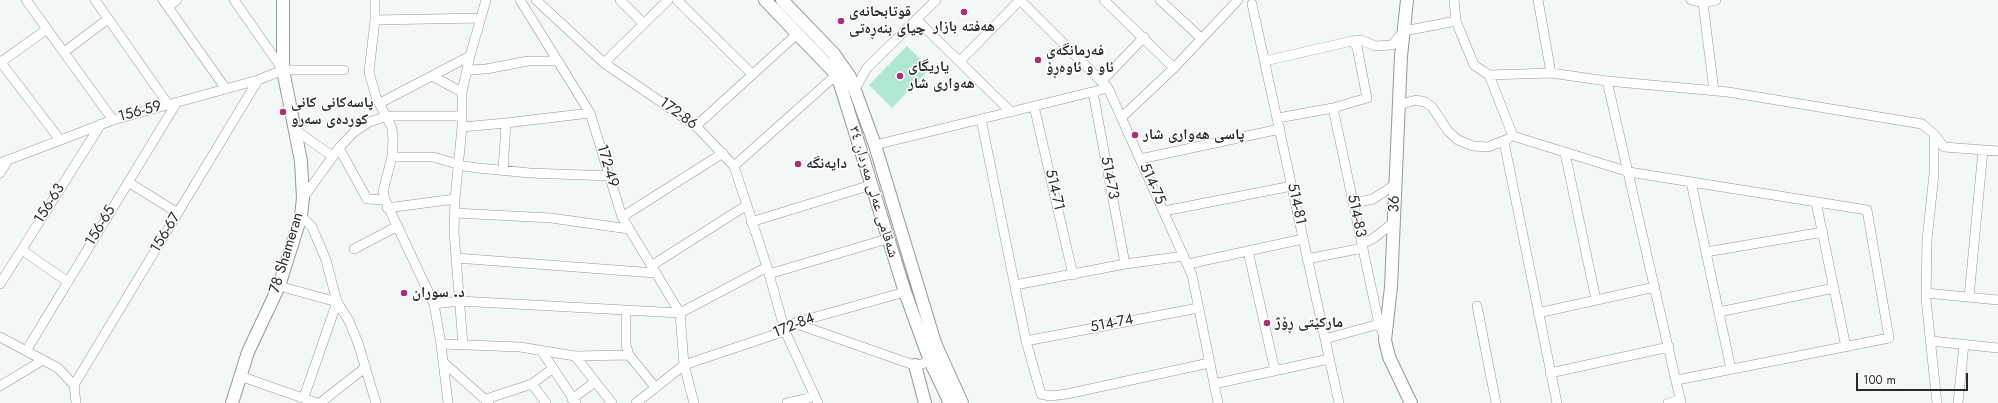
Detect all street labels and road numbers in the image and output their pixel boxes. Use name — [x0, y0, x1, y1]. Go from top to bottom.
street label: 172-86 — [655, 94, 701, 134]
street label: 156-59 — [116, 98, 164, 126]
street label: شەقامی عەلی مەردان ٣٤ — [844, 124, 902, 260]
street label: 172-49 — [592, 142, 622, 190]
street label: 514-73 — [1096, 155, 1122, 201]
street label: 514-75 — [1135, 160, 1169, 208]
street label: 514-71 — [1041, 168, 1067, 212]
street label: 156-63 — [31, 181, 69, 227]
street label: 514-81 — [1283, 182, 1309, 226]
street label: 514-83 — [1343, 193, 1369, 239]
street label: 36 — [1386, 195, 1404, 213]
street label: 156-65 — [82, 202, 120, 250]
street label: 156-67 — [147, 210, 185, 256]
street label: 78 Shameran — [266, 210, 308, 296]
street label: 172-84 — [771, 310, 817, 342]
street label: 514-74 — [1089, 311, 1135, 337]

